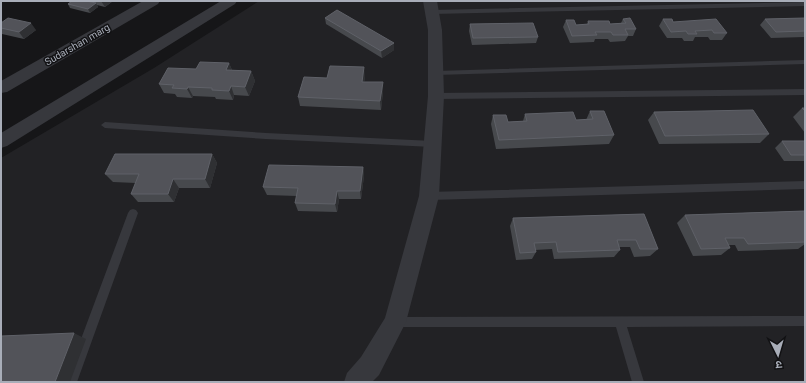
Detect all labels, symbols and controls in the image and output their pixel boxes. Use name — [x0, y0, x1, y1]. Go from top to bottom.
street label: Sudarshan marg — [43, 21, 112, 67]
north arrow — [758, 335, 798, 375]
text: उ — [774, 358, 783, 371]

